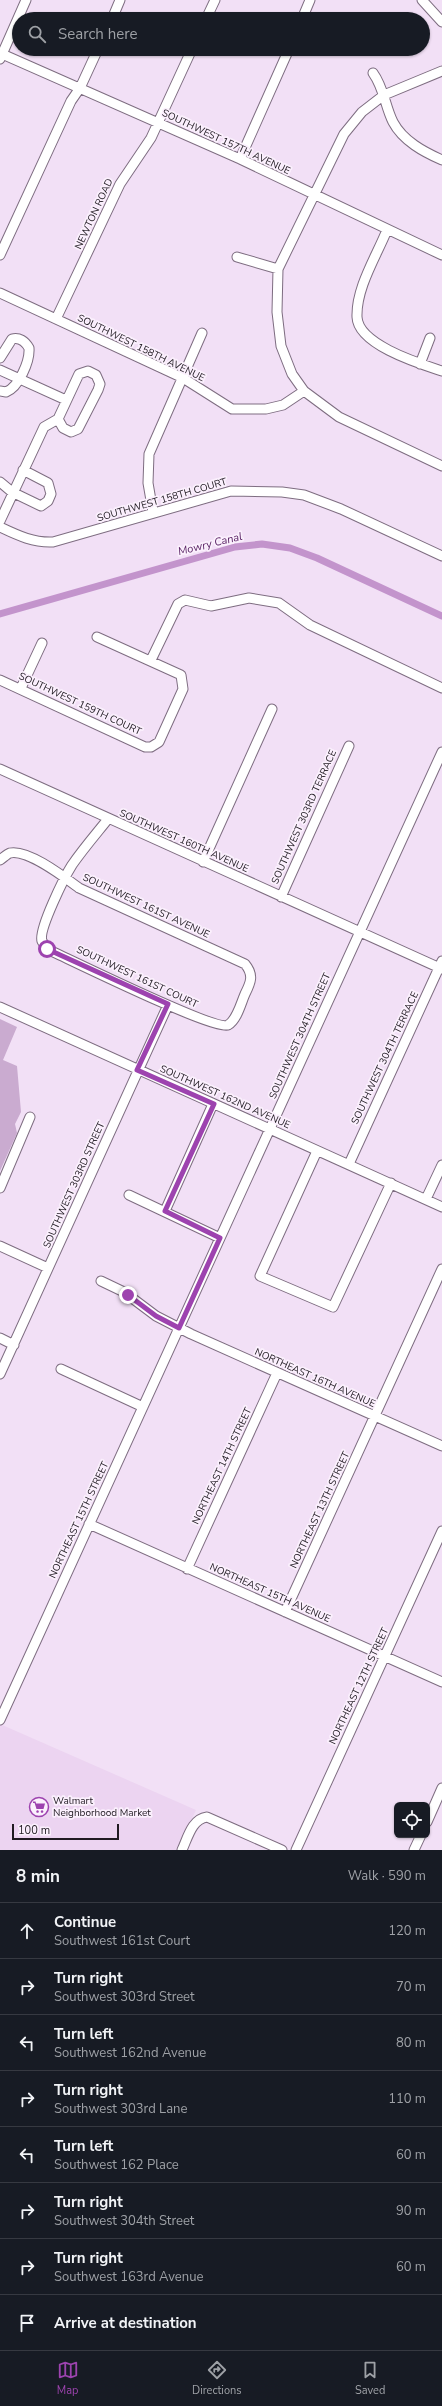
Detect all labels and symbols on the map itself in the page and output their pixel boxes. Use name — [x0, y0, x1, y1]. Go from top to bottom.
street label: SOUTHWEST 157TH AVENUE — [159, 106, 293, 178]
street label: NEWTON ROAD — [72, 176, 116, 252]
street label: SOUTHWEST 158TH AVENUE — [75, 311, 207, 385]
street label: SOUTHWEST 158TH COURT — [96, 475, 228, 525]
water label: Mowry Canal — [176, 529, 244, 559]
street label: SOUTHWEST 159TH COURT — [16, 669, 144, 739]
street label: SOUTHWEST 303RD TERRACE — [268, 748, 340, 886]
street label: SOUTHWEST 160TH AVENUE — [117, 806, 251, 876]
street label: SOUTHWEST 161ST AVENUE — [80, 870, 212, 942]
route start — [38, 940, 56, 958]
street label: SOUTHWEST 161ST COURT — [74, 943, 200, 1011]
street label: SOUTHWEST 304TH STREET — [266, 971, 334, 1101]
street label: SOUTHWEST 304TH TERRACE — [348, 989, 422, 1127]
street label: SOUTHWEST 162ND AVENUE — [158, 1062, 293, 1132]
street label: SOUTHWEST 303RD STREET — [40, 1120, 108, 1250]
route end — [119, 1286, 137, 1304]
street label: NORTHEAST 16TH AVENUE — [252, 1345, 378, 1411]
street label: NORTHEAST 14TH STREET — [189, 1405, 255, 1527]
street label: NORTHEAST 13TH STREET — [287, 1449, 353, 1571]
street label: NORTHEAST 15TH STREET — [46, 1459, 112, 1581]
street label: NORTHEAST 15TH AVENUE — [207, 1560, 333, 1626]
street label: NORTHEAST 12TH STREET — [326, 1625, 392, 1747]
place label: Walmart Neighborhood Market — [53, 1794, 151, 1820]
supermarket icon: Walmart Neighborhood Market — [28, 1796, 50, 1818]
scale bar — [12, 1822, 119, 1841]

